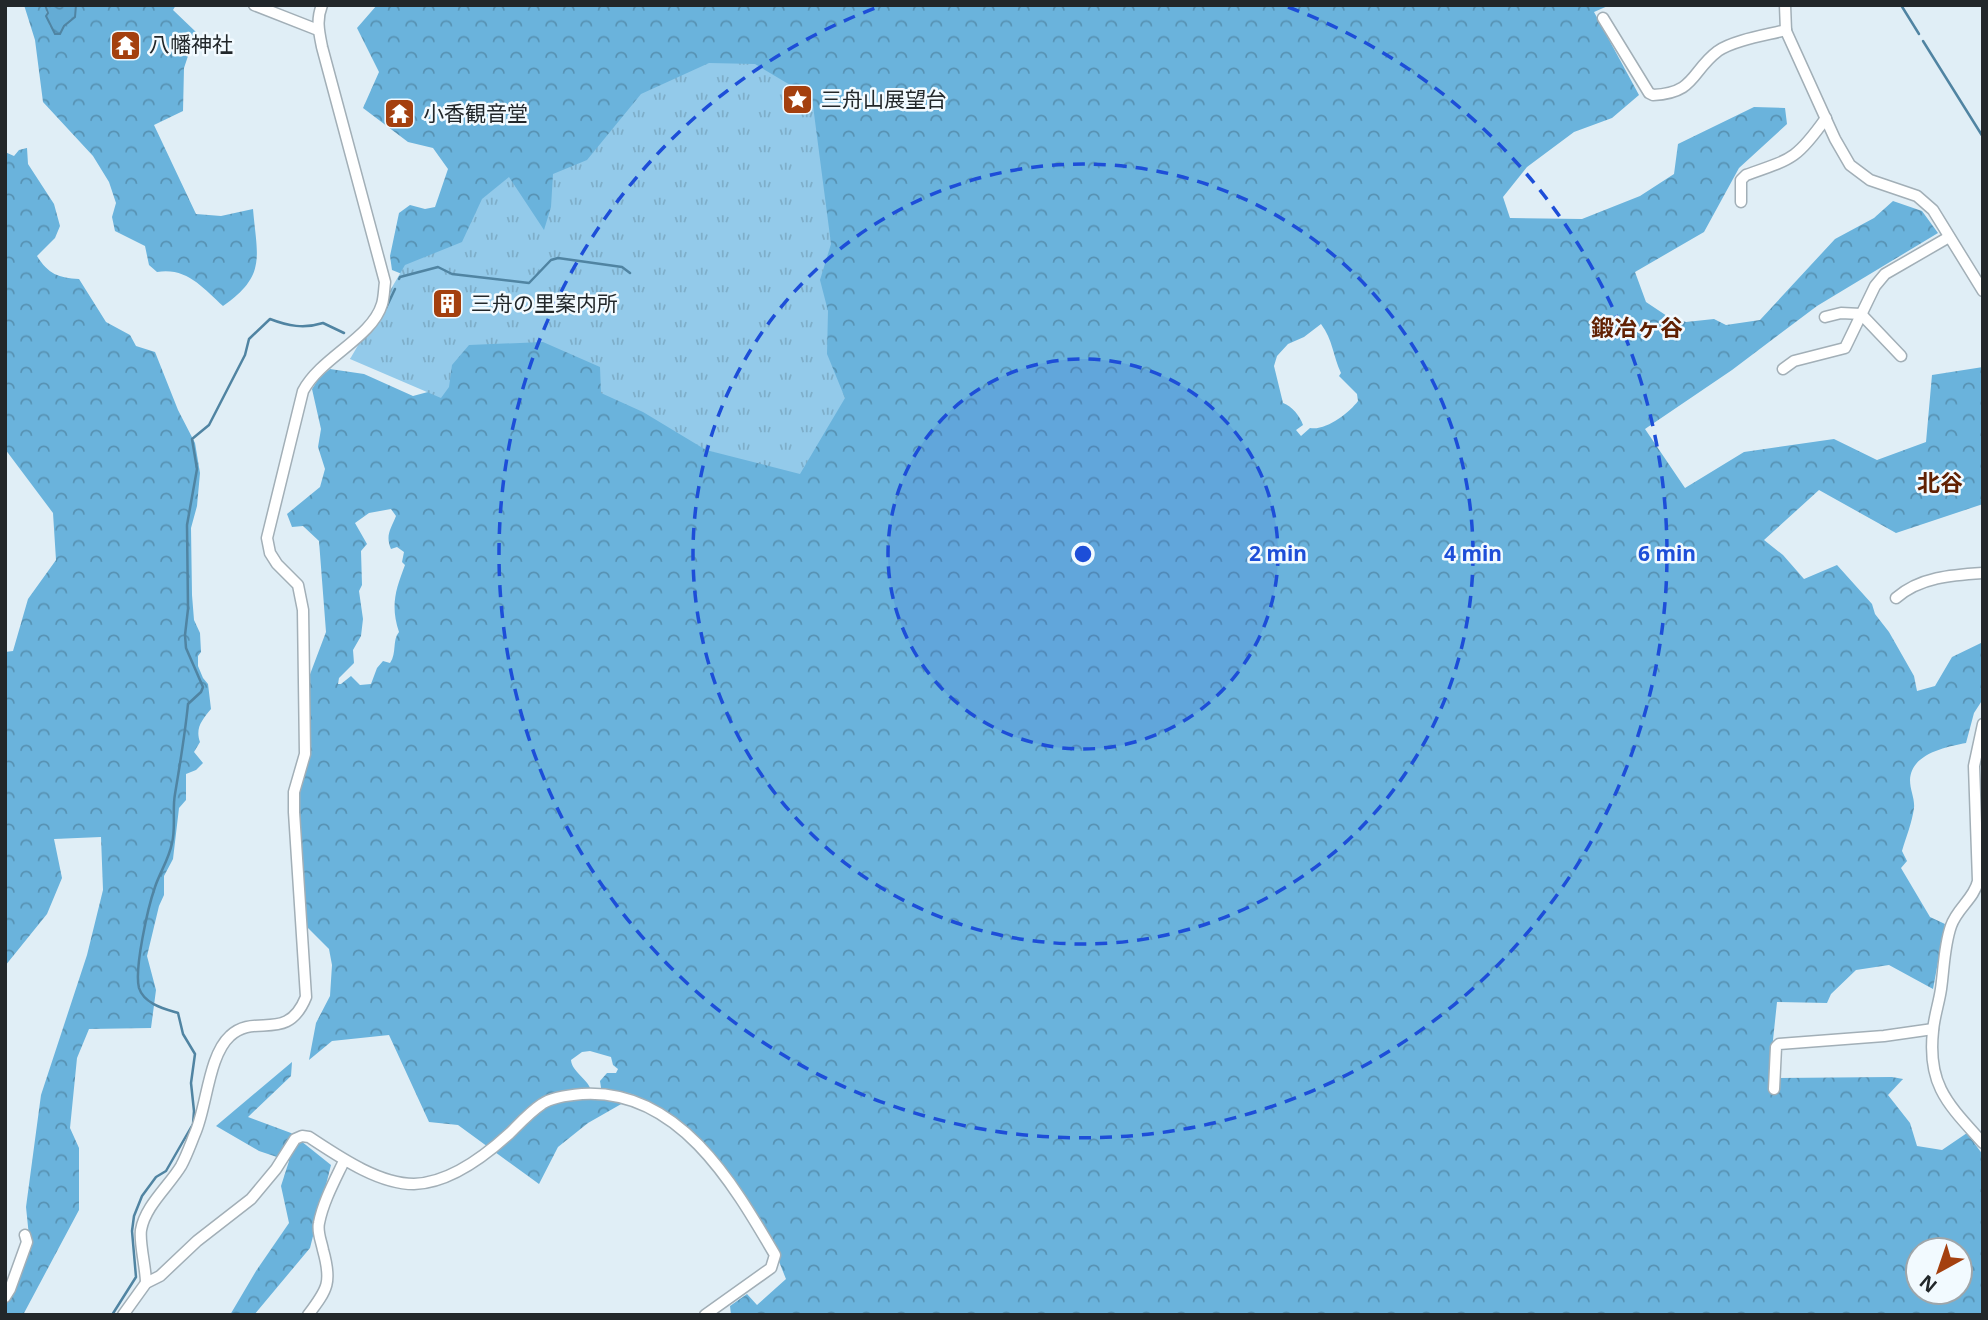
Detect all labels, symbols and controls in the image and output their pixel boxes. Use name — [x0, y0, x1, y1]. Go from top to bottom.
temple icon: 八幡神社 — [109, 28, 143, 62]
place label: 八幡神社 — [149, 30, 233, 58]
place icon: 三舟山展望台 — [781, 83, 815, 117]
place label: 三舟山展望台 — [821, 85, 947, 113]
temple icon: 小香観音堂 — [383, 97, 417, 131]
place label: 小香観音堂 — [423, 99, 528, 127]
building icon: 三舟の里案内所 — [431, 287, 465, 321]
place label: 三舟の里案内所 — [471, 289, 618, 317]
district label: 鍛冶ヶ谷 — [1591, 311, 1683, 343]
district label: 北谷 — [1917, 466, 1963, 498]
text: 2 min — [1249, 539, 1307, 567]
text: 4 min — [1444, 539, 1502, 567]
text: 6 min — [1638, 539, 1696, 567]
centre of rings — [1071, 542, 1095, 566]
north arrow — [1904, 1236, 1974, 1306]
text: N — [1914, 1269, 1942, 1299]

